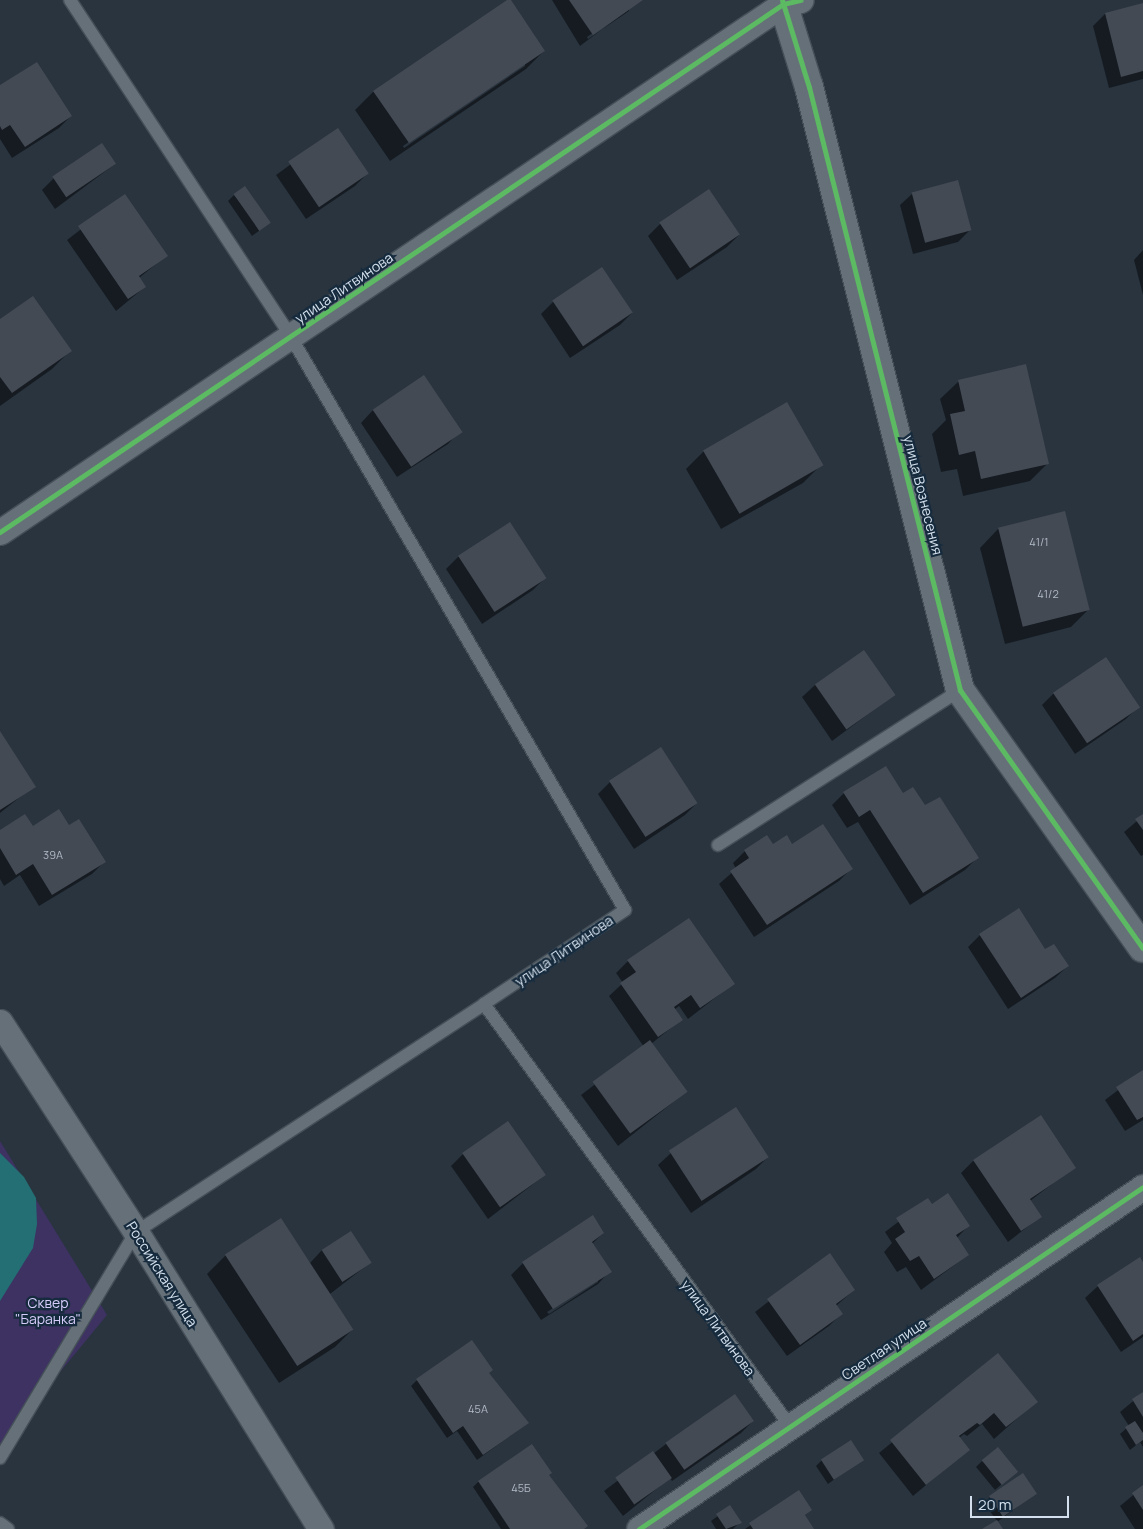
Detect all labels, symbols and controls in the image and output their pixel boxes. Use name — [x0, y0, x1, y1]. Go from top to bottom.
street label: улица Литвинова — [292, 249, 396, 327]
street label: улица Вознесения — [900, 434, 946, 556]
house number: 41/1 — [1029, 535, 1049, 549]
house number: 41/2 — [1037, 587, 1059, 601]
house number: 39А — [43, 848, 63, 862]
street label: улица Литвинова — [512, 912, 616, 990]
street label: Российская улица — [123, 1218, 201, 1330]
street label: улица Литвинова — [678, 1277, 758, 1379]
park label: Сквер "Баранка" — [15, 1295, 81, 1328]
street label: Светлая улица — [838, 1315, 930, 1383]
house number: 45А — [468, 1402, 488, 1416]
house number: 45Б — [511, 1481, 531, 1495]
scale bar — [973, 1486, 1072, 1518]
text: 20 m — [978, 1494, 1011, 1515]

